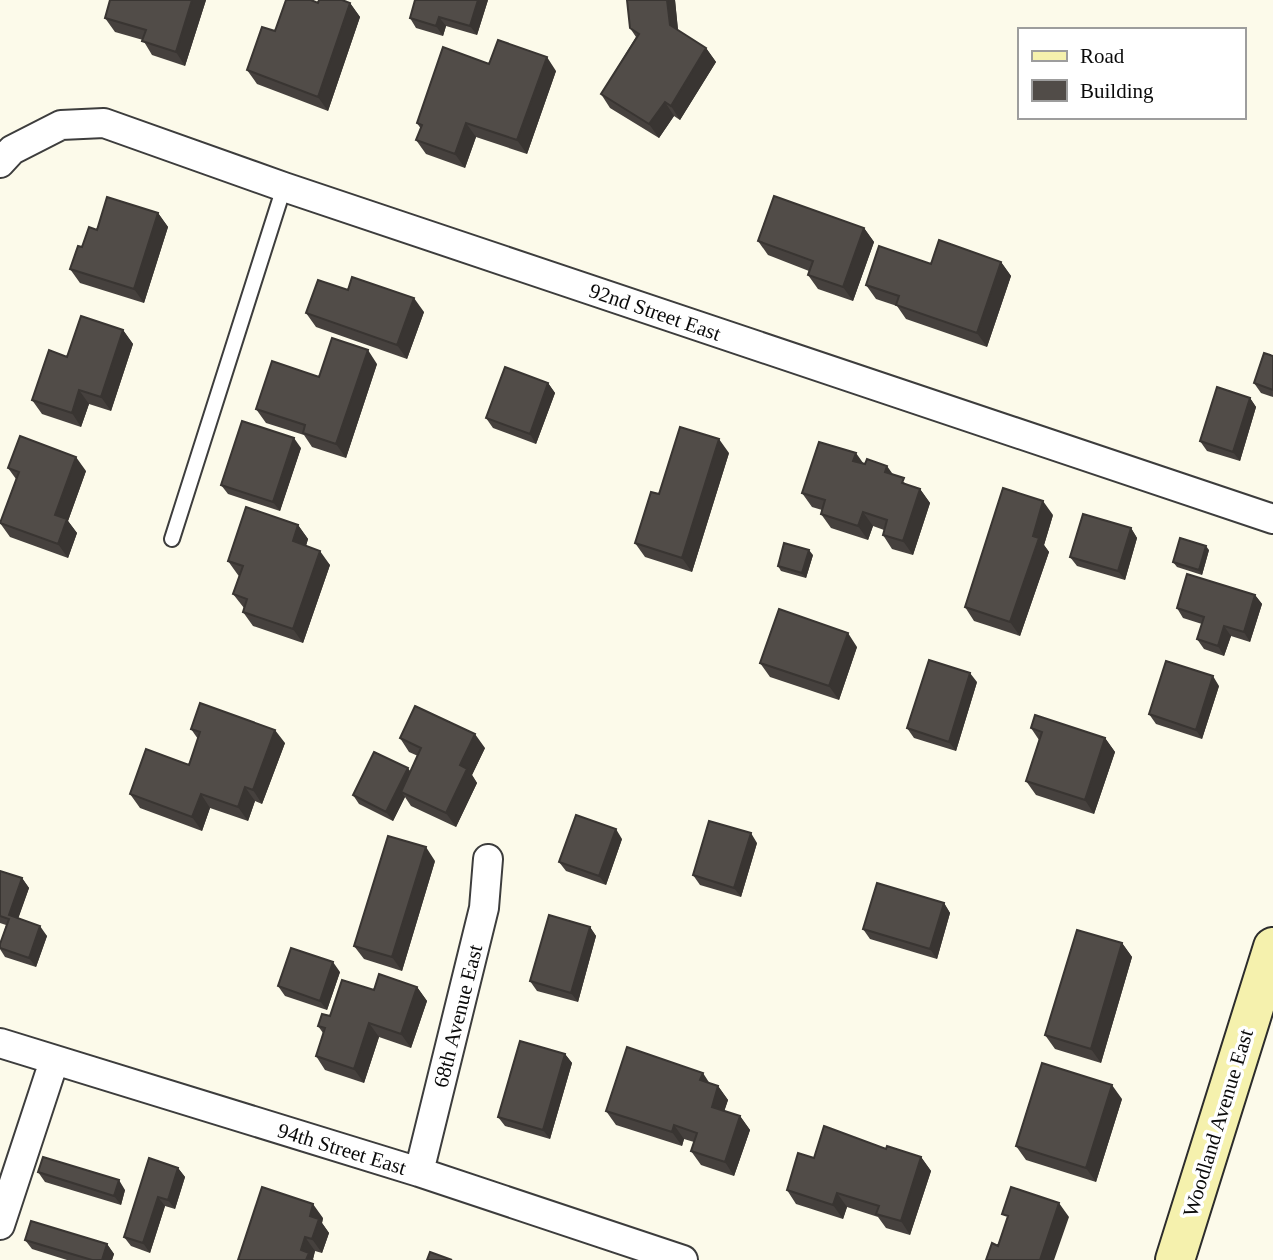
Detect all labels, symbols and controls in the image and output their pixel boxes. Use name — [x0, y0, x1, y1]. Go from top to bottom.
legend — [1018, 28, 1245, 119]
text: Road — [1080, 44, 1125, 68]
text: Building — [1080, 79, 1154, 103]
street label: 92nd Street East — [586, 278, 724, 346]
street label: 68th Avenue East — [429, 942, 487, 1090]
street label: Woodland Avenue East — [1178, 1026, 1258, 1220]
street label: 94th Street East — [275, 1118, 409, 1180]

